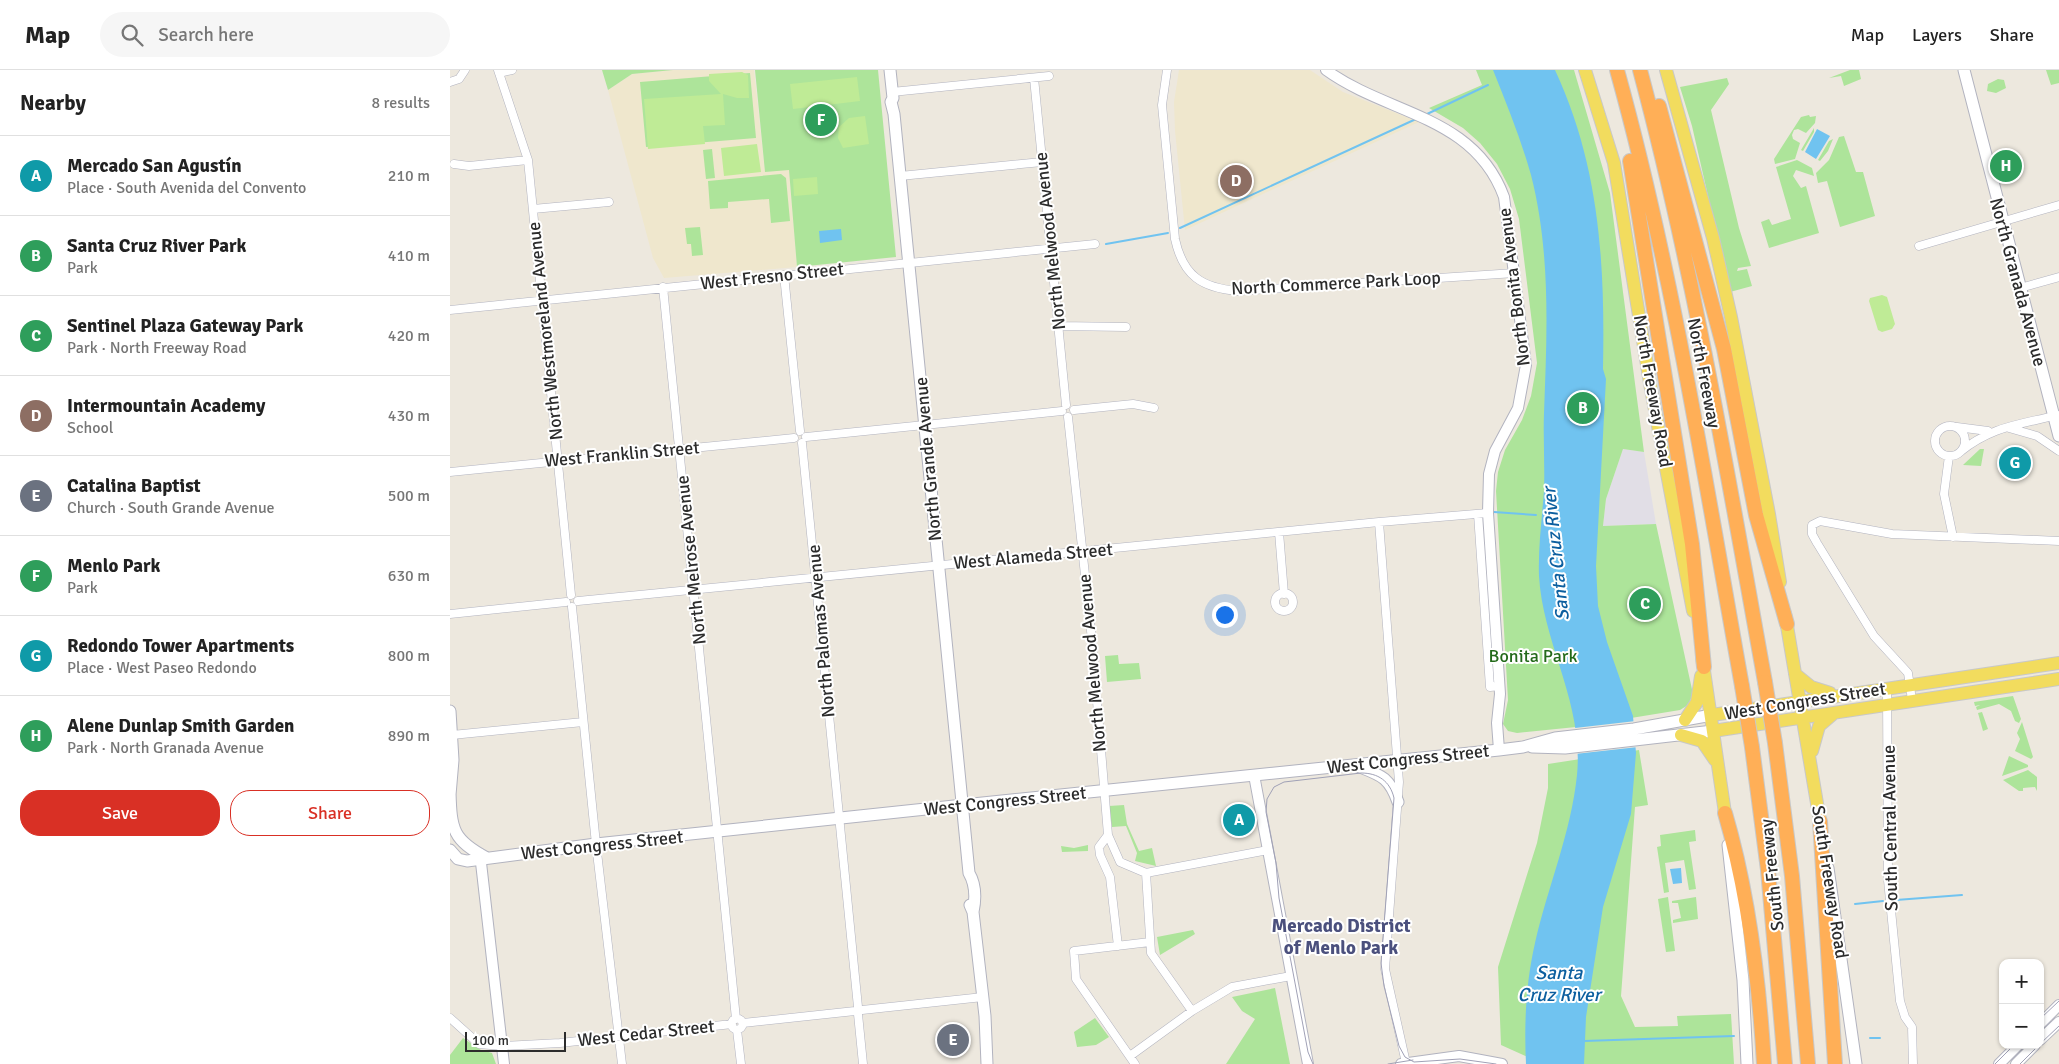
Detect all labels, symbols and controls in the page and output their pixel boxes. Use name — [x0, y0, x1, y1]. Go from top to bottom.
search box — [100, 12, 450, 57]
text: Map — [25, 20, 70, 50]
icon: search — [118, 21, 146, 49]
text: Search here — [158, 23, 254, 47]
text: Map — [1851, 24, 1884, 46]
text: Layers — [1912, 24, 1962, 46]
text: Share — [1990, 24, 2034, 46]
text: Nearby — [20, 90, 86, 116]
text: 8 results — [371, 93, 430, 113]
pin: F — [805, 101, 837, 139]
pin: H — [1990, 147, 2022, 185]
street label: North Melwood Avenue — [1030, 151, 1070, 331]
text: Mercado San Agustín — [67, 154, 242, 178]
pin: D — [1220, 162, 1252, 200]
text: A — [31, 166, 41, 186]
text: 210 m — [388, 166, 430, 186]
text: Place · South Avenida del Convento — [67, 178, 306, 198]
street label: North Granada Avenue — [1985, 195, 2051, 369]
street label: North Bonita Avenue — [1493, 207, 1535, 367]
street label: North Westmoreland Avenue — [523, 221, 567, 441]
text: Santa Cruz River Park — [67, 234, 246, 258]
text: B — [31, 246, 41, 266]
text: 410 m — [388, 246, 430, 266]
text: Park — [67, 258, 98, 278]
street label: West Fresno Street — [699, 258, 845, 294]
street label: North Commerce Park Loop — [1231, 267, 1441, 299]
street label: North Freeway Road — [1629, 313, 1677, 469]
text: Sentinel Plaza Gateway Park — [67, 314, 303, 338]
street label: North Freeway — [1683, 316, 1726, 431]
text: C — [31, 326, 41, 346]
text: 420 m — [388, 326, 430, 346]
text: Park · North Freeway Road — [67, 338, 247, 358]
street label: North Grande Avenue — [910, 376, 946, 542]
pin: B — [1567, 389, 1599, 427]
text: Intermountain Academy — [67, 394, 265, 418]
text: D — [31, 406, 41, 426]
text: 430 m — [388, 406, 430, 426]
text: School — [67, 418, 113, 438]
street label: West Franklin Street — [544, 436, 700, 472]
pin: G — [1999, 444, 2031, 482]
text: Catalina Baptist — [67, 474, 201, 498]
street label: North Melrose Avenue — [671, 474, 711, 646]
water label: Santa Cruz River — [1537, 483, 1575, 622]
text: E — [31, 486, 41, 506]
text: 500 m — [388, 486, 430, 506]
text: Church · South Grande Avenue — [67, 498, 275, 518]
street label: West Alameda Street — [952, 538, 1114, 574]
street label: North Palomas Avenue — [802, 544, 840, 718]
text: Menlo Park — [67, 554, 161, 578]
text: F — [32, 566, 40, 586]
text: 630 m — [388, 566, 430, 586]
street label: North Melwood Avenue — [1073, 573, 1111, 753]
text: Park — [67, 578, 98, 598]
pin: C — [1629, 585, 1661, 623]
your location — [1212, 602, 1238, 628]
text: Redondo Tower Apartments — [67, 634, 294, 658]
park label: Bonita Park — [1489, 645, 1577, 667]
text: G — [31, 646, 41, 666]
text: 800 m — [388, 646, 430, 666]
text: Place · West Paseo Redondo — [67, 658, 257, 678]
street label: West Congress Street — [1723, 677, 1887, 725]
text: Alene Dunlap Smith Garden — [67, 714, 294, 738]
text: H — [31, 726, 41, 746]
text: 890 m — [388, 726, 430, 746]
text: Park · North Granada Avenue — [67, 738, 264, 758]
street label: West Congress Street — [1326, 740, 1490, 778]
street label: South Central Avenue — [1878, 745, 1902, 911]
street label: West Congress Street — [923, 782, 1087, 820]
button: Save — [20, 790, 220, 836]
button: Share — [230, 790, 430, 836]
pin: A — [1223, 801, 1255, 839]
street label: South Freeway Road — [1807, 804, 1853, 960]
street label: South Freeway — [1755, 817, 1789, 932]
street label: West Congress Street — [520, 826, 684, 864]
district label: Mercado District of Menlo Park — [1271, 914, 1411, 960]
map controls — [1999, 959, 2044, 1049]
button: + — [1999, 959, 2044, 1004]
water label: Santa Cruz River — [1518, 961, 1603, 1007]
button: − — [1999, 1004, 2044, 1049]
street label: West Cedar Street — [576, 1015, 716, 1051]
pin: E — [937, 1021, 969, 1059]
scale bar — [465, 1029, 566, 1052]
text: 100 m — [472, 1032, 509, 1049]

